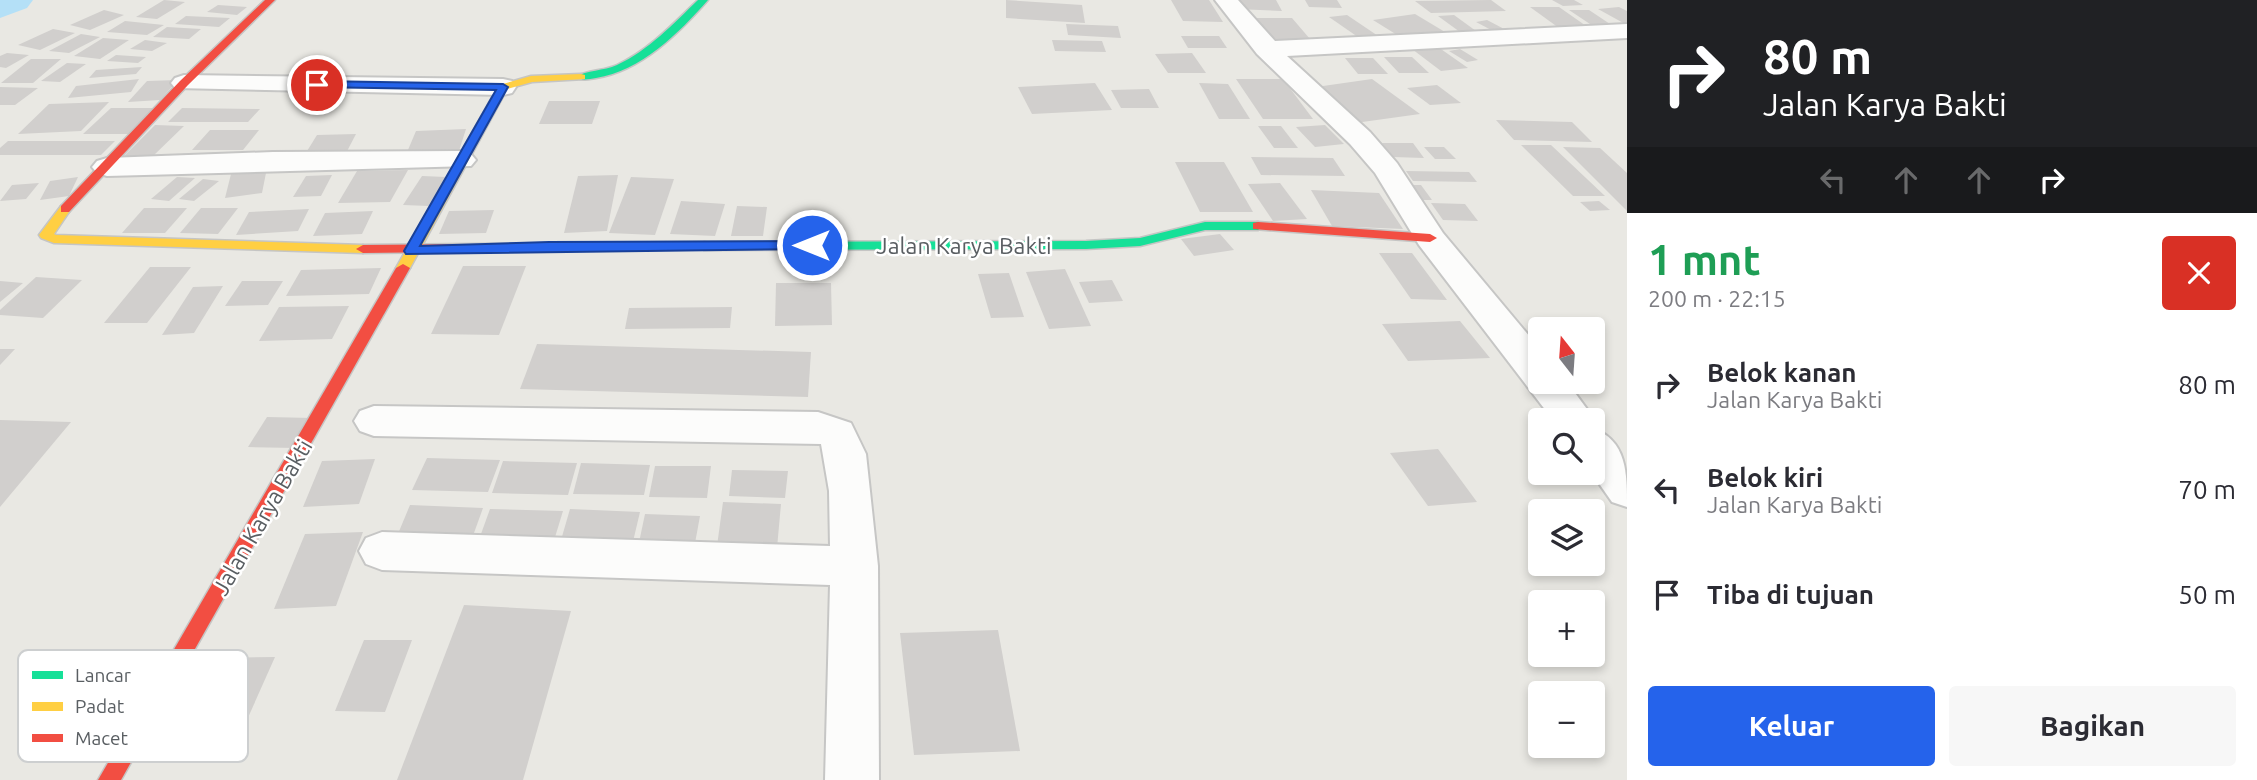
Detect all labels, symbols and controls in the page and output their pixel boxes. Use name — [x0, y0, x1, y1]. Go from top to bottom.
icon: right — [1648, 28, 1739, 119]
text: 80 m — [1763, 28, 1872, 83]
pin — [287, 55, 347, 115]
icon: arrive — [298, 66, 336, 104]
text: Jalan Karya Bakti — [1763, 86, 2007, 122]
icon: left — [1814, 161, 1852, 199]
icon: ahead — [1887, 161, 1925, 199]
icon: ahead — [1960, 161, 1998, 199]
icon: right — [2033, 161, 2071, 199]
position arrow — [775, 208, 849, 282]
street label: Jalan Karya Bakti — [876, 233, 1052, 258]
text: 1 mnt — [1648, 236, 1761, 283]
button: close — [2162, 236, 2236, 310]
text: 200 m · 22:15 — [1648, 286, 1786, 311]
north arrow — [1528, 317, 1605, 394]
map controls — [1528, 317, 1605, 758]
text: Belok kanan — [1707, 358, 1857, 387]
icon: right — [1648, 366, 1686, 404]
text: 80 m — [2178, 370, 2236, 399]
text: Jalan Karya Bakti — [1707, 387, 1882, 412]
button: search — [1528, 408, 1605, 485]
street label: Jalan Karya Bakti — [207, 435, 317, 599]
text: Belok kiri — [1707, 463, 1823, 492]
icon: left — [1648, 471, 1686, 509]
text: 70 m — [2178, 475, 2236, 504]
text: Jalan Karya Bakti — [1707, 492, 1882, 517]
button: layers — [1528, 499, 1605, 576]
icon: arrive — [1648, 576, 1686, 614]
text: Tiba di tujuan — [1707, 580, 1874, 609]
text: 50 m — [2178, 580, 2236, 609]
button: + — [1528, 590, 1605, 667]
legend — [18, 650, 248, 762]
text: Lancar — [75, 664, 131, 686]
button: − — [1528, 681, 1605, 758]
button: Keluar — [1648, 686, 1935, 766]
button: Bagikan — [1949, 686, 2236, 766]
text: Padat — [75, 695, 125, 717]
text: Macet — [75, 727, 129, 749]

